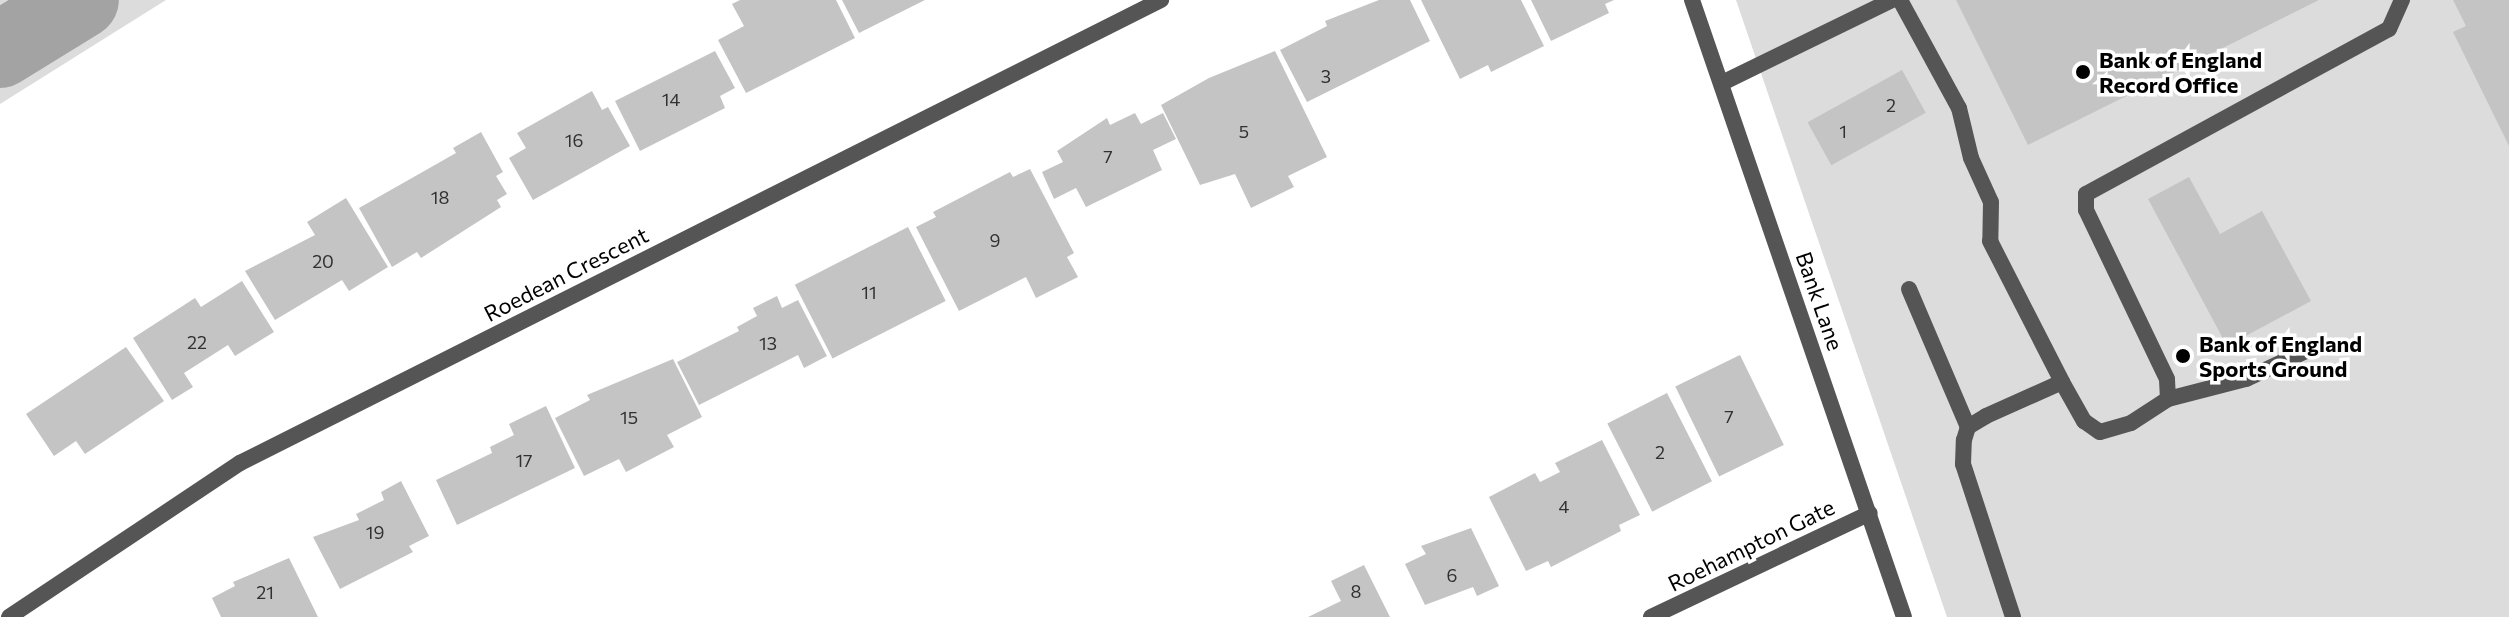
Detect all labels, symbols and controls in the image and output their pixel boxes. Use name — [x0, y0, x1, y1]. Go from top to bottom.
place label: Bank of England Record Office — [2099, 46, 2262, 98]
marker: Bank of England Record Office — [2074, 63, 2092, 81]
house number: 3 — [1321, 65, 1331, 87]
house number: 14 — [662, 88, 680, 110]
house number: 2 — [1886, 94, 1896, 116]
house number: 5 — [1239, 120, 1249, 142]
house number: 1 — [1839, 120, 1847, 142]
house number: 16 — [565, 129, 583, 151]
house number: 7 — [1103, 145, 1113, 167]
house number: 18 — [431, 186, 449, 208]
street label: Roedean Crescent — [480, 221, 652, 327]
house number: 9 — [990, 229, 1000, 251]
street label: Bank Lane — [1791, 248, 1849, 354]
house number: 20 — [312, 250, 334, 272]
house number: 11 — [861, 281, 877, 303]
place label: Bank of England Sports Ground — [2199, 330, 2362, 382]
house number: 22 — [187, 331, 207, 353]
house number: 13 — [759, 332, 777, 354]
marker: Bank of England Sports Ground — [2174, 347, 2192, 365]
house number: 7 — [1724, 405, 1734, 427]
house number: 15 — [620, 406, 638, 428]
house number: 2 — [1655, 441, 1665, 463]
house number: 17 — [515, 449, 533, 471]
street label: Roehampton Gate — [1663, 493, 1839, 597]
house number: 4 — [1559, 495, 1569, 517]
house number: 19 — [366, 521, 384, 543]
house number: 6 — [1447, 564, 1457, 586]
house number: 8 — [1351, 580, 1361, 602]
house number: 21 — [256, 581, 274, 603]

